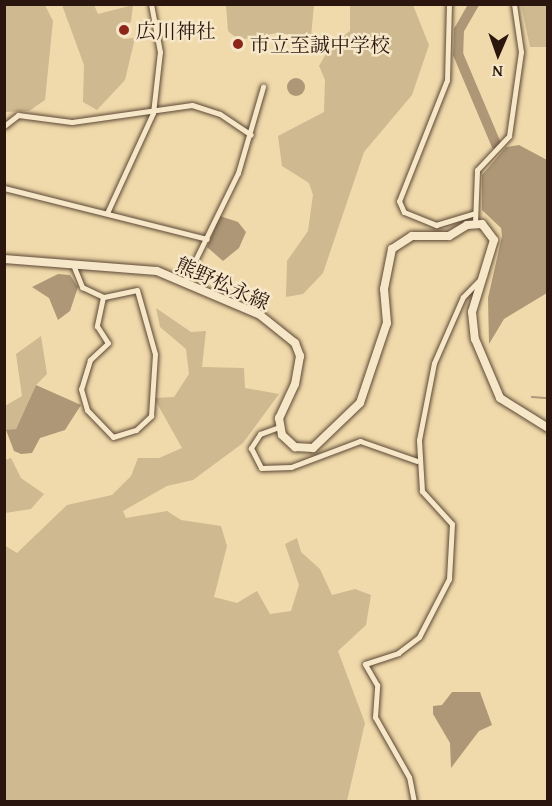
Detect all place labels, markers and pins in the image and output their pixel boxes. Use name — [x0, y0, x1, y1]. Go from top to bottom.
place label: 広川神社 — [136, 18, 216, 42]
marker: 広川神社 — [117, 23, 131, 37]
place label: 市立至誠中学校 — [250, 32, 390, 56]
marker: 市立至誠中学校 — [231, 37, 245, 51]

